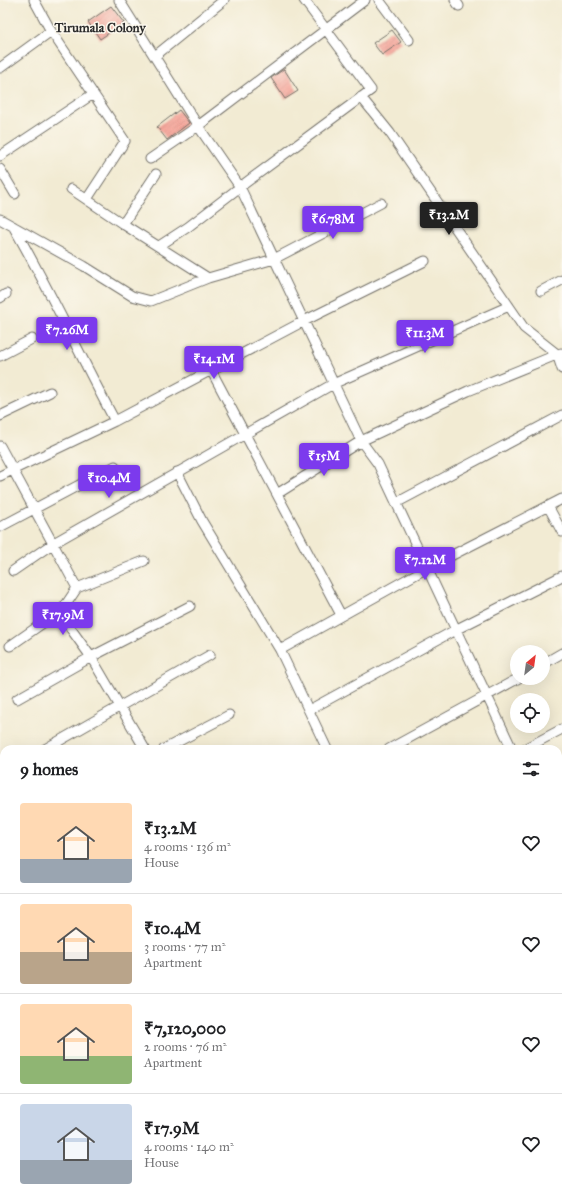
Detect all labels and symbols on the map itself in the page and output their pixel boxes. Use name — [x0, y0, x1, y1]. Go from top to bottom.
district label: Tirumala Colony — [53, 20, 146, 36]
pin: ₹13.2M — [416, 202, 482, 236]
pin: ₹6.78M — [300, 206, 366, 240]
pin: ₹7.26M — [34, 317, 100, 351]
pin: ₹11.3M — [392, 320, 458, 354]
pin: ₹14.1M — [181, 346, 247, 380]
pin: ₹15M — [300, 443, 348, 477]
pin: ₹10.4M — [76, 465, 142, 499]
pin: ₹7.12M — [392, 547, 458, 581]
pin: ₹17.9M — [30, 602, 96, 636]
north arrow — [510, 645, 550, 685]

